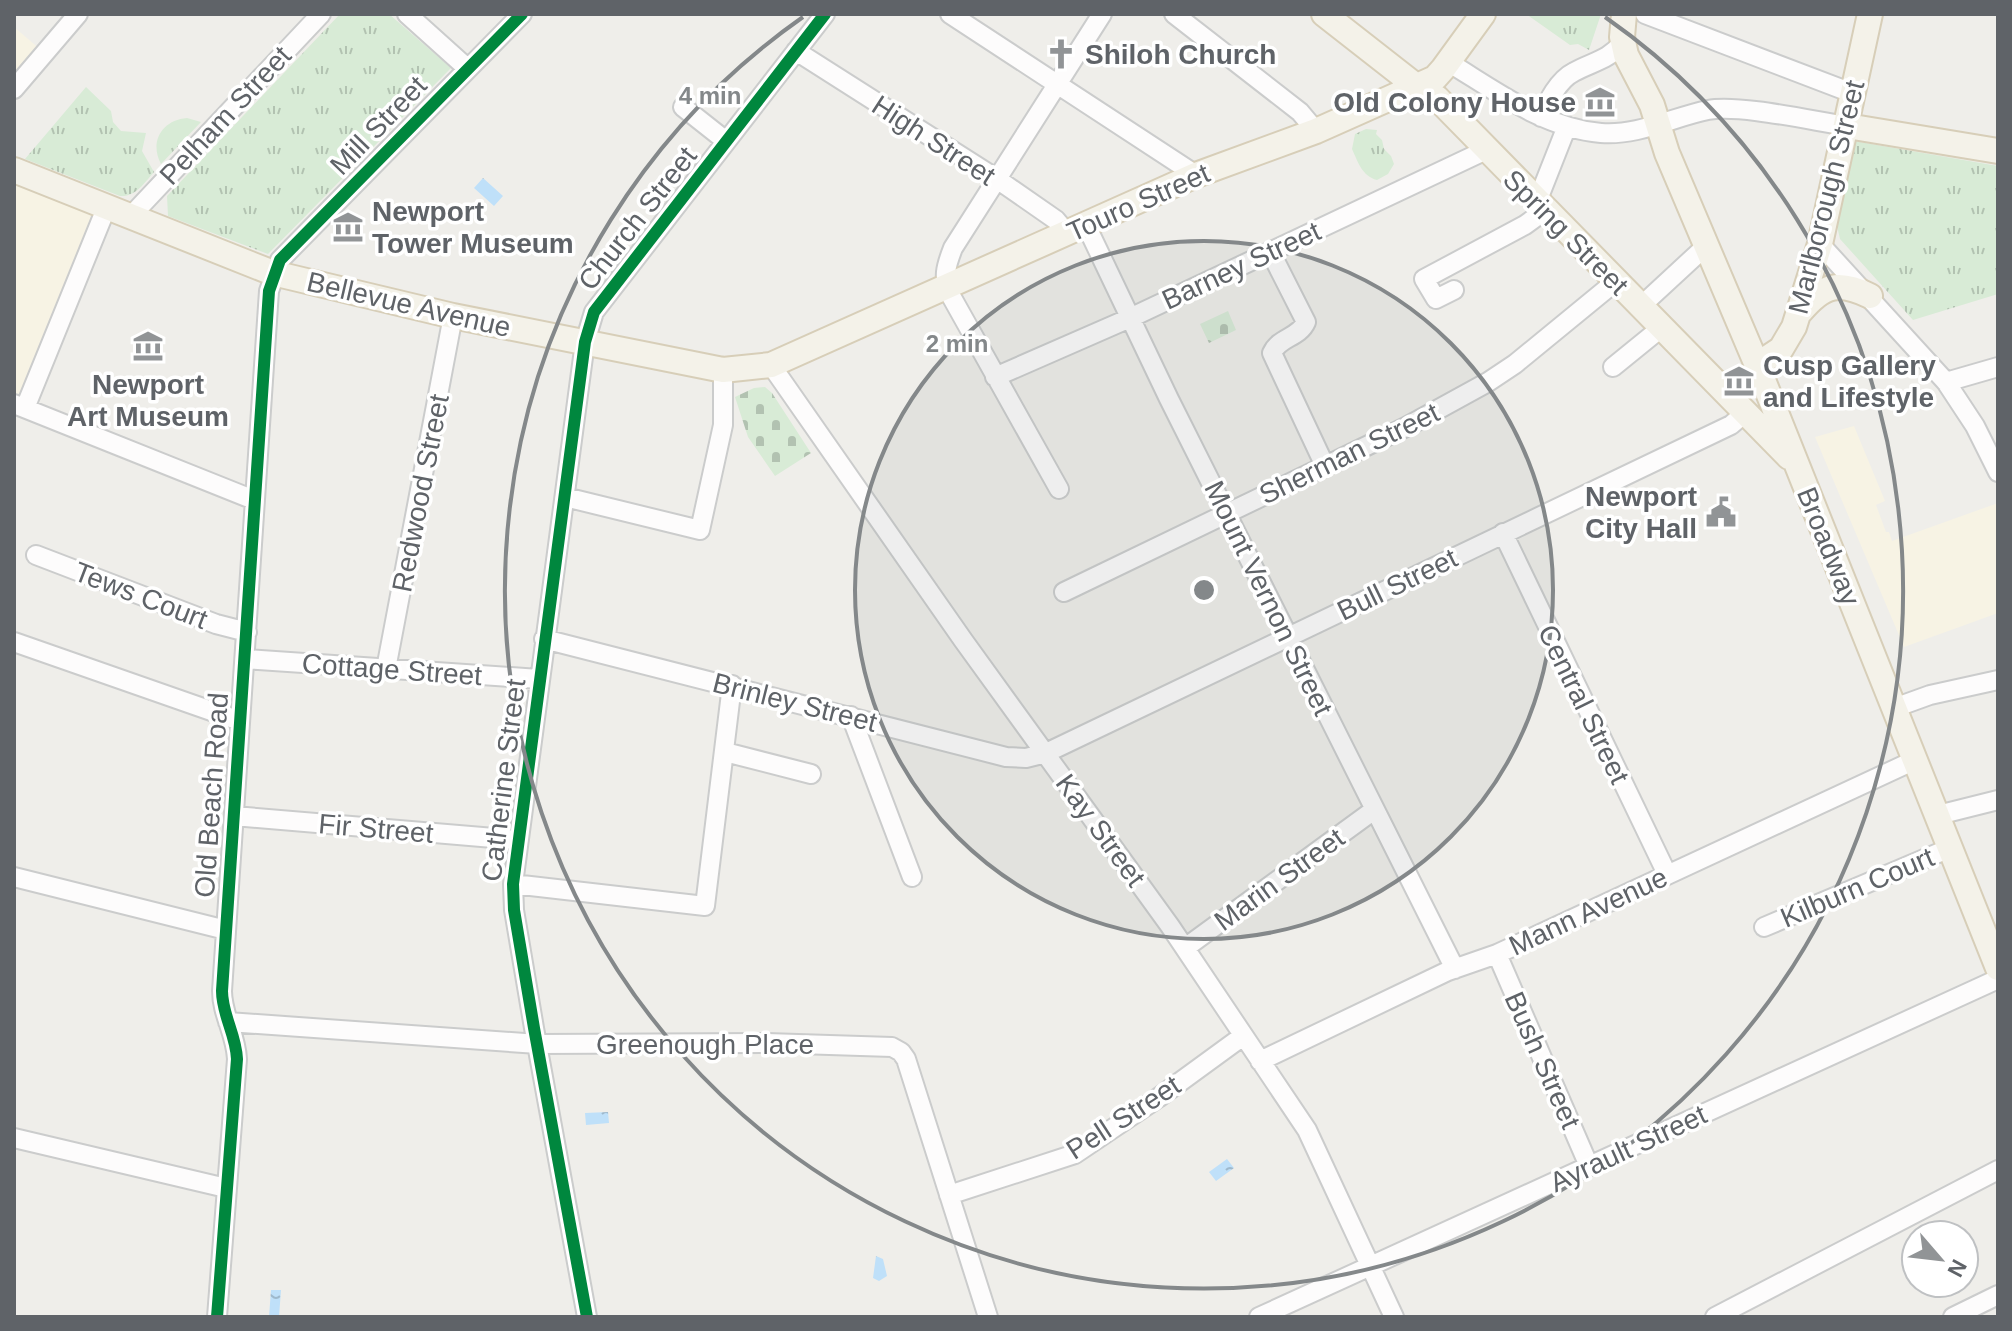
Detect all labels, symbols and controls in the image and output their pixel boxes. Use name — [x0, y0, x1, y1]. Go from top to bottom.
church icon: Shiloh Church — [1044, 37, 1078, 71]
place label: Shiloh Church — [1085, 39, 1276, 70]
street label: Pelham Street — [154, 40, 297, 191]
street label: Mill Street — [324, 70, 433, 181]
street label: Marlborough Street — [1782, 77, 1871, 317]
text: 4 min — [679, 82, 741, 109]
museum icon: Old Colony House — [1583, 85, 1617, 119]
place label: Old Colony House — [1333, 87, 1576, 118]
street label: High Street — [867, 89, 1001, 192]
street label: Church Street — [572, 141, 703, 296]
street label: Touro Street — [1062, 157, 1214, 248]
street label: Spring Street — [1497, 164, 1635, 301]
place label: Newport Tower Museum — [372, 196, 574, 259]
museum icon: Newport Tower Museum — [331, 210, 365, 244]
street label: Barney Street — [1157, 215, 1326, 316]
street label: Bellevue Avenue — [304, 266, 514, 343]
museum icon: Newport Art Museum — [131, 329, 165, 363]
text: 2 min — [926, 330, 988, 357]
place label: Cusp Gallery and Lifestyle — [1763, 350, 1936, 413]
museum icon: Cusp Gallery and Lifestyle — [1722, 364, 1756, 398]
place label: Newport Art Museum — [67, 369, 229, 432]
street label: Redwood Street — [386, 391, 455, 595]
street label: Sherman Street — [1254, 396, 1444, 510]
street label: Mount Vernon Street — [1198, 476, 1339, 721]
place label: Newport City Hall — [1585, 481, 1697, 544]
street label: Broadway — [1791, 483, 1866, 610]
public building icon: Newport City Hall — [1704, 495, 1738, 529]
street label: Bull Street — [1332, 542, 1462, 627]
street label: Tews Court — [70, 556, 212, 635]
centre of rings — [1190, 576, 1218, 604]
street label: Central Street — [1532, 620, 1635, 789]
street label: Cottage Street — [301, 648, 483, 691]
street label: Brinley Street — [710, 667, 880, 738]
street label: Catherine Street — [476, 677, 531, 883]
street label: Old Beach Road — [189, 691, 234, 899]
street label: Kay Street — [1050, 768, 1152, 892]
street label: Fir Street — [317, 808, 435, 849]
street label: Marin Street — [1208, 822, 1350, 937]
street label: Kilburn Court — [1776, 841, 1939, 934]
street label: Mann Avenue — [1504, 861, 1672, 962]
street label: Bush Street — [1499, 987, 1587, 1134]
street label: Greenough Place — [596, 1029, 814, 1060]
street label: Pell Street — [1061, 1069, 1186, 1166]
street label: Ayrault Street — [1545, 1099, 1712, 1198]
north arrow — [1900, 1219, 1980, 1299]
text: N — [1942, 1255, 1972, 1281]

